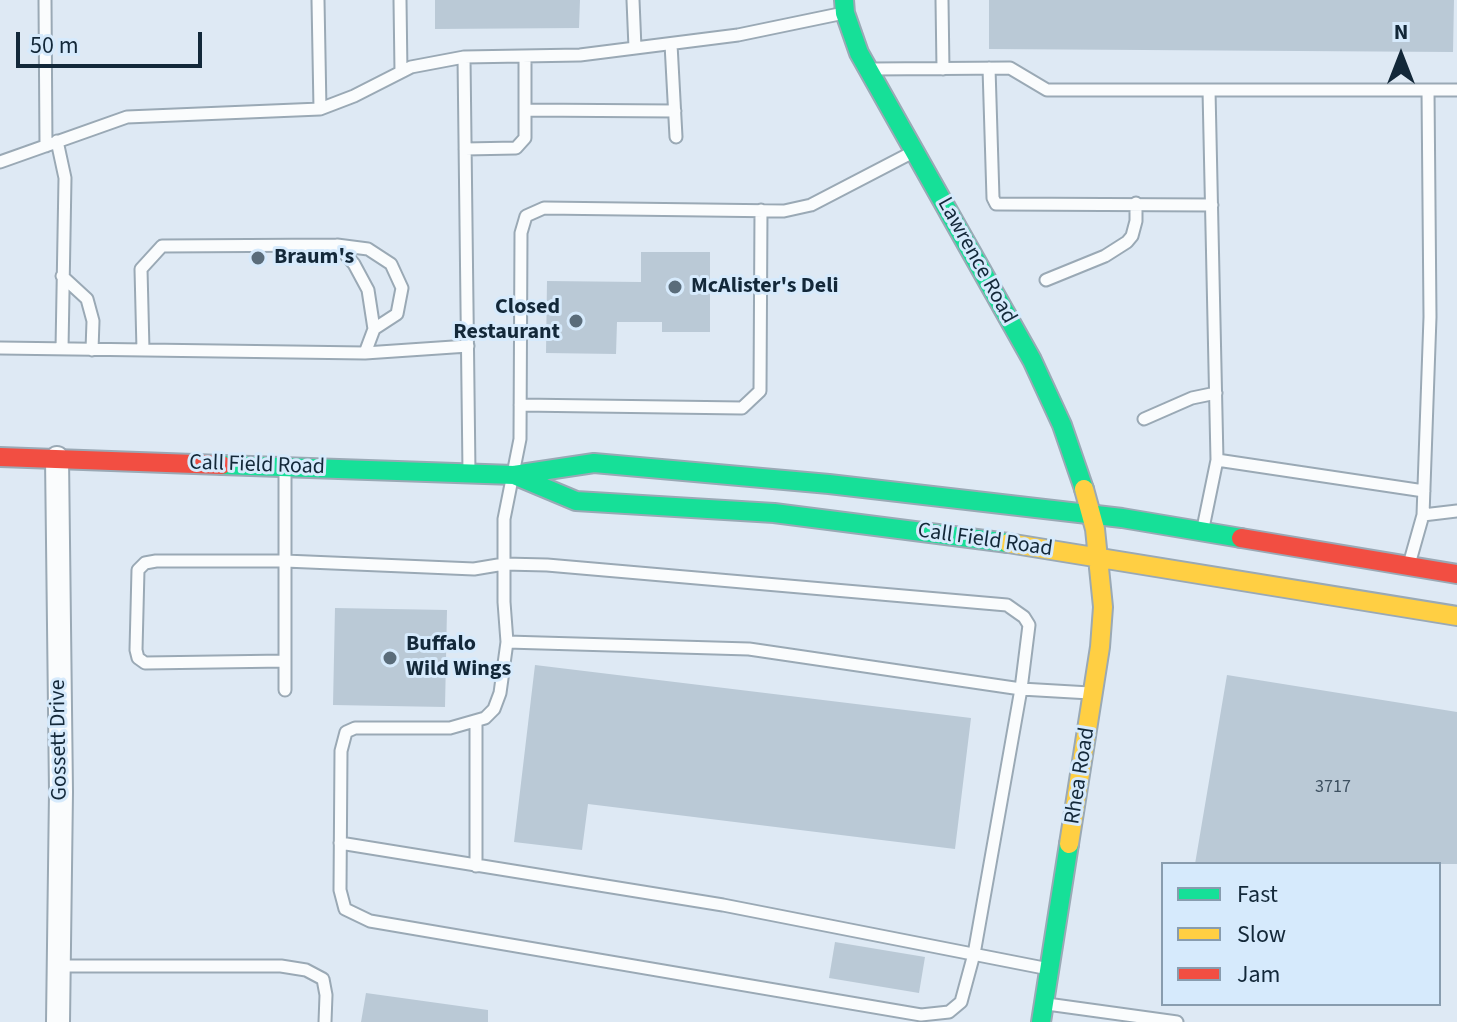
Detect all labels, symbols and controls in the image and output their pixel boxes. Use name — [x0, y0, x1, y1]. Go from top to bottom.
scale bar — [20, 16, 206, 66]
north arrow — [1361, 16, 1441, 96]
text: N — [1394, 16, 1408, 48]
text: 50 m — [30, 28, 79, 63]
street label: Lawrence Road — [931, 193, 1021, 329]
place label: Braum's — [274, 245, 354, 271]
marker: Braum's — [249, 249, 267, 267]
place label: McAlister's Deli — [691, 274, 839, 300]
marker: McAlister's Deli — [666, 278, 684, 296]
place label: Closed Restaurant — [453, 295, 560, 346]
marker: Closed Restaurant — [567, 312, 585, 330]
street label: Call Field Road — [189, 450, 325, 482]
street label: Call Field Road — [916, 518, 1054, 564]
place label: Buffalo Wild Wings — [406, 632, 511, 684]
marker: Buffalo Wild Wings — [381, 649, 399, 667]
street label: Gossett Drive — [46, 679, 74, 801]
street label: Rhea Road — [1060, 726, 1102, 826]
house number: 3717 — [1315, 777, 1351, 799]
legend — [1161, 862, 1441, 1006]
text: Fast — [1237, 877, 1278, 912]
text: Slow — [1237, 917, 1286, 952]
text: Jam — [1237, 957, 1281, 992]

